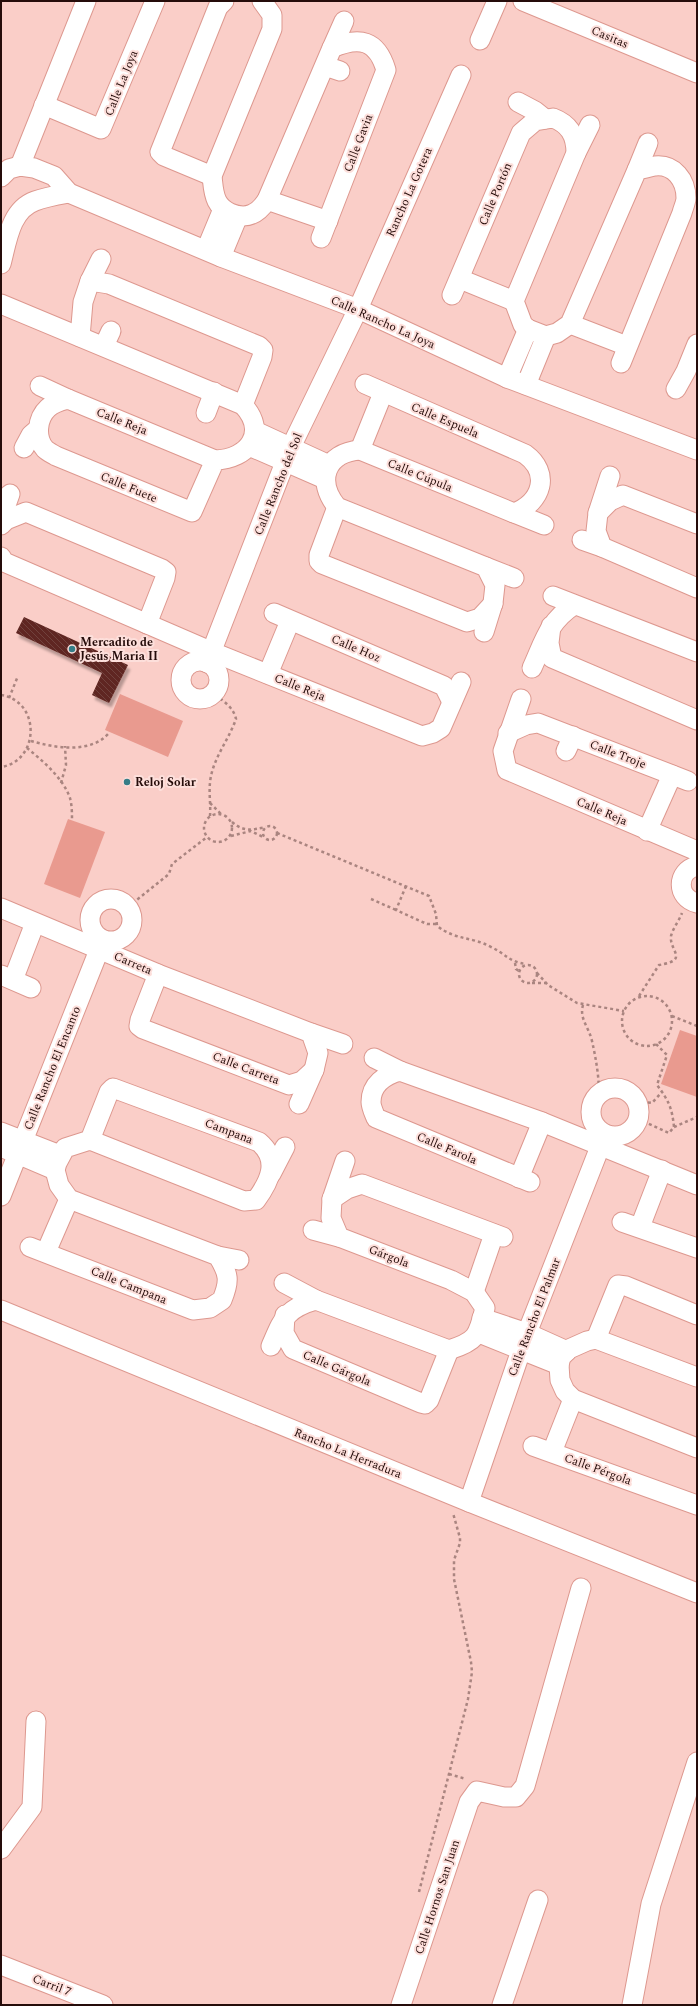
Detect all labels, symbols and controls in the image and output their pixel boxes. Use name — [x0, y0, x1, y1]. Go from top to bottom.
street label: Casitas — [588, 21, 631, 54]
street label: Calle La Joya — [100, 47, 143, 119]
street label: Calle Gavia — [339, 111, 378, 175]
street label: Rancho La Gotera — [381, 144, 438, 240]
street label: Calle Portón — [474, 160, 517, 229]
street label: Calle Rancho La Joya — [328, 291, 438, 354]
street label: Calle Espuela — [408, 398, 482, 443]
street label: Calle Reja — [93, 403, 150, 440]
street label: Calle Rancho del Sol — [249, 430, 308, 538]
street label: Calle Cúpula — [384, 454, 455, 497]
street label: Calle Fuete — [97, 467, 160, 508]
street label: Calle Hoz — [328, 630, 384, 667]
place label: Mercadito de Jesús Maria II — [80, 633, 158, 666]
marker: Mercadito de Jesús Maria II — [67, 644, 77, 654]
street label: Calle Reja — [271, 669, 328, 706]
street label: Calle Troje — [587, 735, 649, 774]
place label: Reloj Solar — [135, 773, 197, 792]
marker: Reloj Solar — [122, 777, 132, 787]
street label: Calle Reja — [573, 792, 630, 831]
street label: Carreta — [111, 947, 155, 980]
street label: Calle Rancho El Encanto — [19, 1003, 86, 1133]
street label: Calle Carreta — [210, 1047, 282, 1090]
street label: Campana — [202, 1114, 256, 1149]
street label: Calle Farola — [414, 1127, 480, 1170]
street label: Gárgola — [366, 1240, 412, 1273]
street label: Calle Rancho El Palmar — [503, 1255, 566, 1379]
street label: Calle Campana — [88, 1262, 170, 1309]
street label: Calle Gárgola — [300, 1346, 374, 1391]
street label: Rancho La Herradura — [291, 1423, 405, 1484]
street label: Calle Pérgola — [561, 1448, 634, 1491]
street label: Calle Hornos San Juan — [410, 1837, 465, 1957]
street label: Carril 7 — [30, 1969, 74, 2002]

